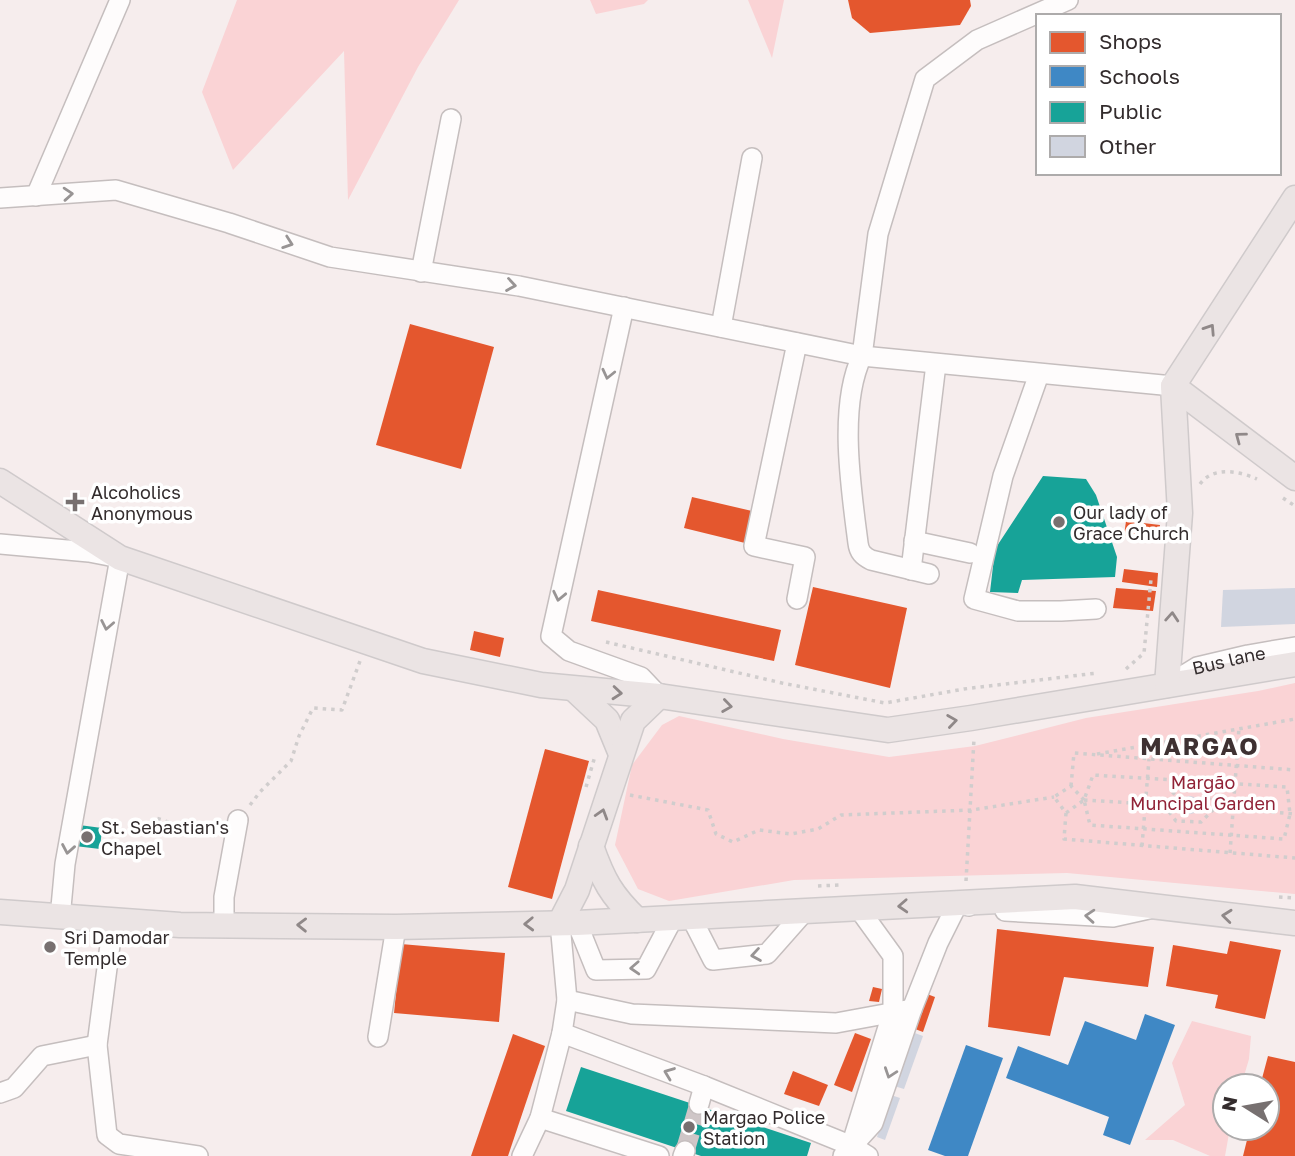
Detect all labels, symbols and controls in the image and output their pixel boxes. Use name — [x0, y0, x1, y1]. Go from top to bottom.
legend — [1036, 14, 1281, 175]
text: Shops — [1099, 28, 1162, 54]
text: Schools — [1099, 63, 1180, 89]
text: Public — [1099, 98, 1162, 124]
text: Other — [1099, 133, 1156, 159]
one-way arrow — [63, 186, 74, 201]
one-way arrow — [281, 235, 293, 249]
one-way arrow — [505, 277, 516, 292]
one-way arrow — [1202, 324, 1214, 337]
one-way arrow — [602, 368, 616, 380]
one-way arrow — [1236, 433, 1248, 446]
place label: Alcoholics Anonymous — [91, 481, 193, 524]
marker: Alcoholics Anonymous — [65, 492, 85, 512]
place label: Our lady of Grace Church — [1073, 501, 1189, 544]
marker: Our lady of Grace Church — [1051, 514, 1067, 530]
one-way arrow — [553, 590, 568, 602]
one-way arrow — [1164, 612, 1179, 623]
one-way arrow — [100, 619, 115, 631]
street label: Bus lane — [1190, 641, 1267, 679]
one-way arrow — [612, 685, 623, 700]
one-way arrow — [721, 698, 733, 713]
one-way arrow — [946, 713, 958, 728]
district label: MARGAO — [1140, 731, 1260, 760]
park label: Margão Muncipal Garden — [1130, 771, 1276, 814]
one-way arrow — [593, 808, 608, 820]
place label: St. Sebastian's Chapel — [101, 816, 229, 859]
marker: St. Sebastian's Chapel — [79, 829, 95, 845]
one-way arrow — [61, 844, 76, 855]
one-way arrow — [897, 898, 908, 913]
one-way arrow — [1084, 908, 1095, 923]
one-way arrow — [1221, 908, 1233, 923]
one-way arrow — [523, 916, 534, 931]
one-way arrow — [296, 918, 307, 933]
place label: Sri Damodar Temple — [64, 926, 170, 969]
marker: Sri Damodar Temple — [42, 939, 58, 955]
one-way arrow — [750, 947, 762, 962]
one-way arrow — [629, 961, 640, 976]
one-way arrow — [884, 1067, 898, 1079]
one-way arrow — [664, 1068, 676, 1082]
north arrow — [1211, 1072, 1281, 1142]
text: N — [1216, 1094, 1241, 1113]
place label: Margao Police Station — [703, 1106, 825, 1149]
marker: Margao Police Station — [681, 1119, 697, 1135]

